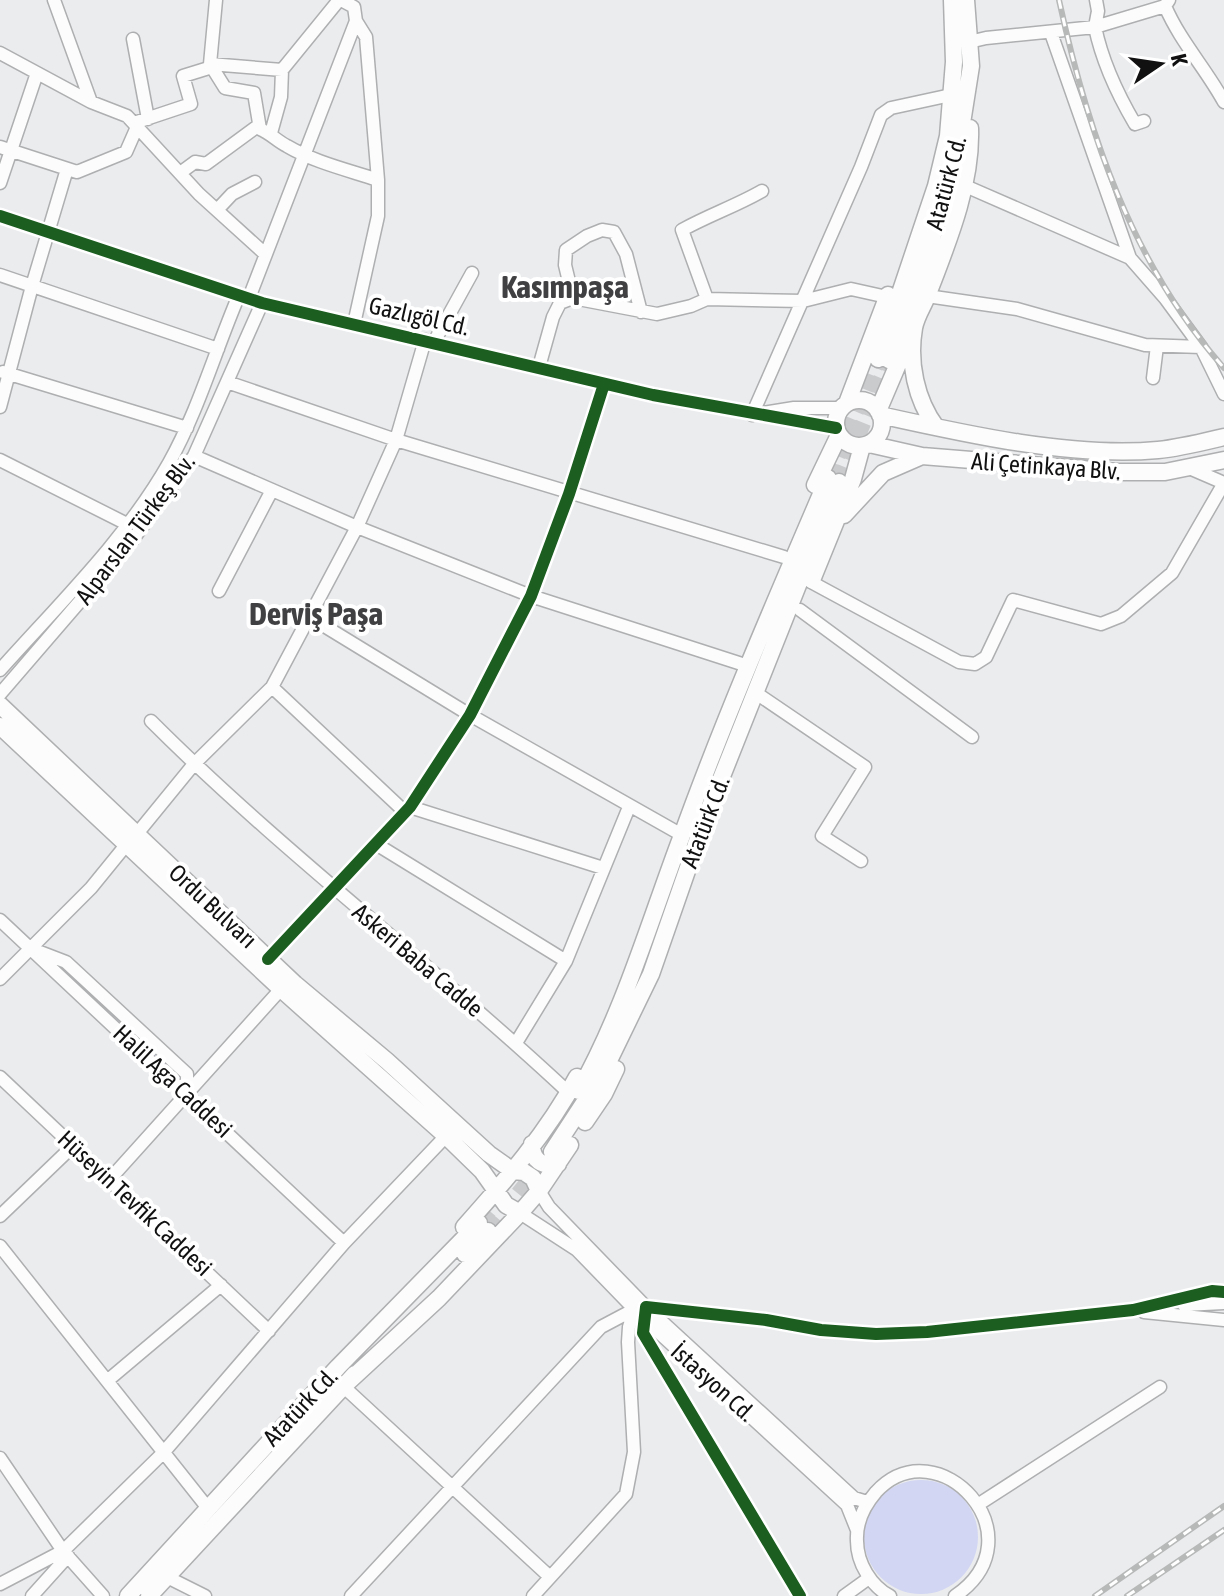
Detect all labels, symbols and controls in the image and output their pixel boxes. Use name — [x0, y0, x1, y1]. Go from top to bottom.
north arrow — [1120, 24, 1200, 104]
text: K — [1166, 51, 1193, 68]
street label: Atatürk Cd. — [921, 133, 971, 233]
district label: Kasımpaşa — [501, 268, 629, 305]
street label: Gazlıgöl Cd. — [366, 291, 472, 341]
street label: Ali Çetinkaya Blv. — [971, 447, 1121, 485]
street label: Alparslan Türkeş Blv. — [70, 449, 200, 609]
district label: Derviş Paşa — [249, 595, 383, 632]
street label: Atatürk Cd. — [675, 772, 735, 872]
street label: Ordu Bulvarı — [164, 859, 262, 953]
street label: Askeri Baba Cadde — [348, 898, 488, 1022]
street label: Halil Aga Caddesi — [108, 1019, 238, 1143]
street label: Hüseyin Tevfik Caddesi — [53, 1125, 217, 1281]
street label: İstasyon Cd. — [666, 1337, 760, 1427]
street label: Atatürk Cd. — [257, 1363, 343, 1451]

